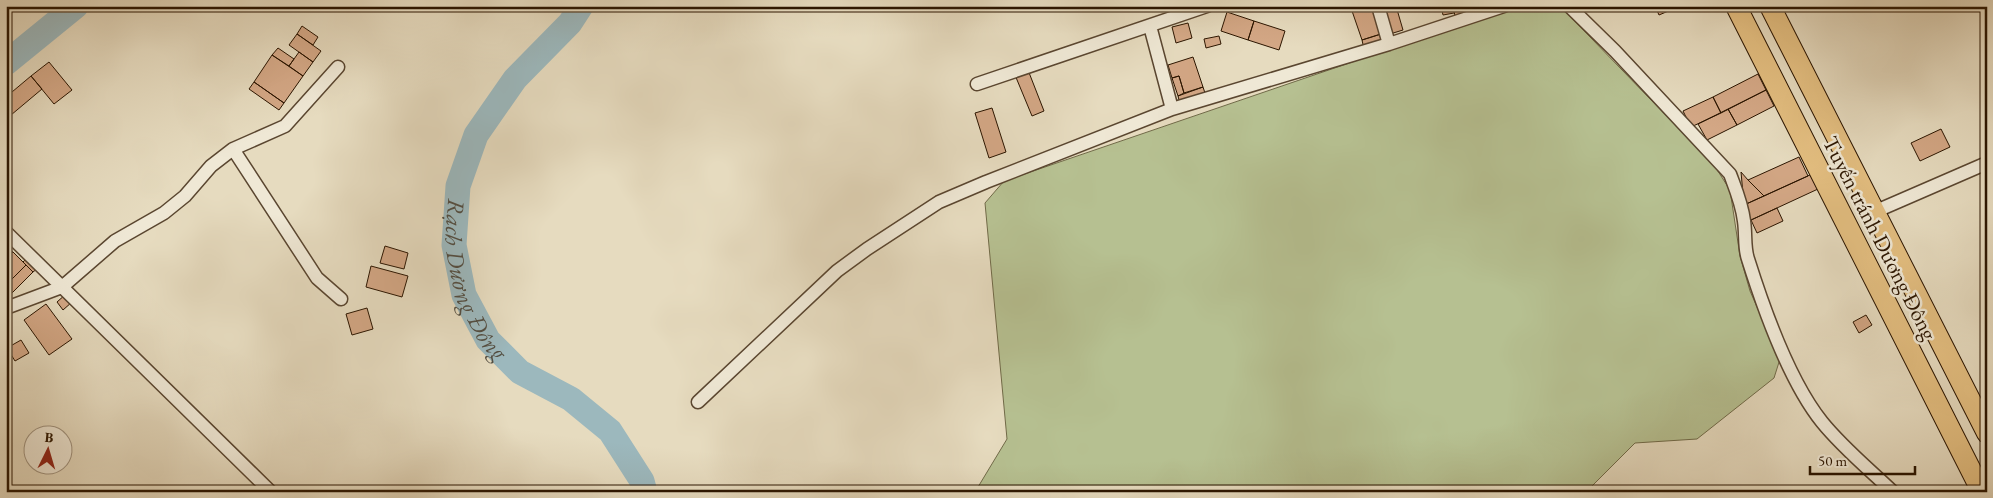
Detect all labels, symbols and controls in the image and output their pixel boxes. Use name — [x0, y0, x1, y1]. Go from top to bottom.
street label: Tuyến tránh Dương Đông — [1816, 131, 1944, 345]
water label: Rạch Dương Đông — [438, 198, 515, 367]
north arrow — [22, 426, 72, 476]
text: B — [44, 428, 55, 446]
scale bar — [1810, 443, 1916, 475]
text: 50 m — [1818, 451, 1847, 470]

